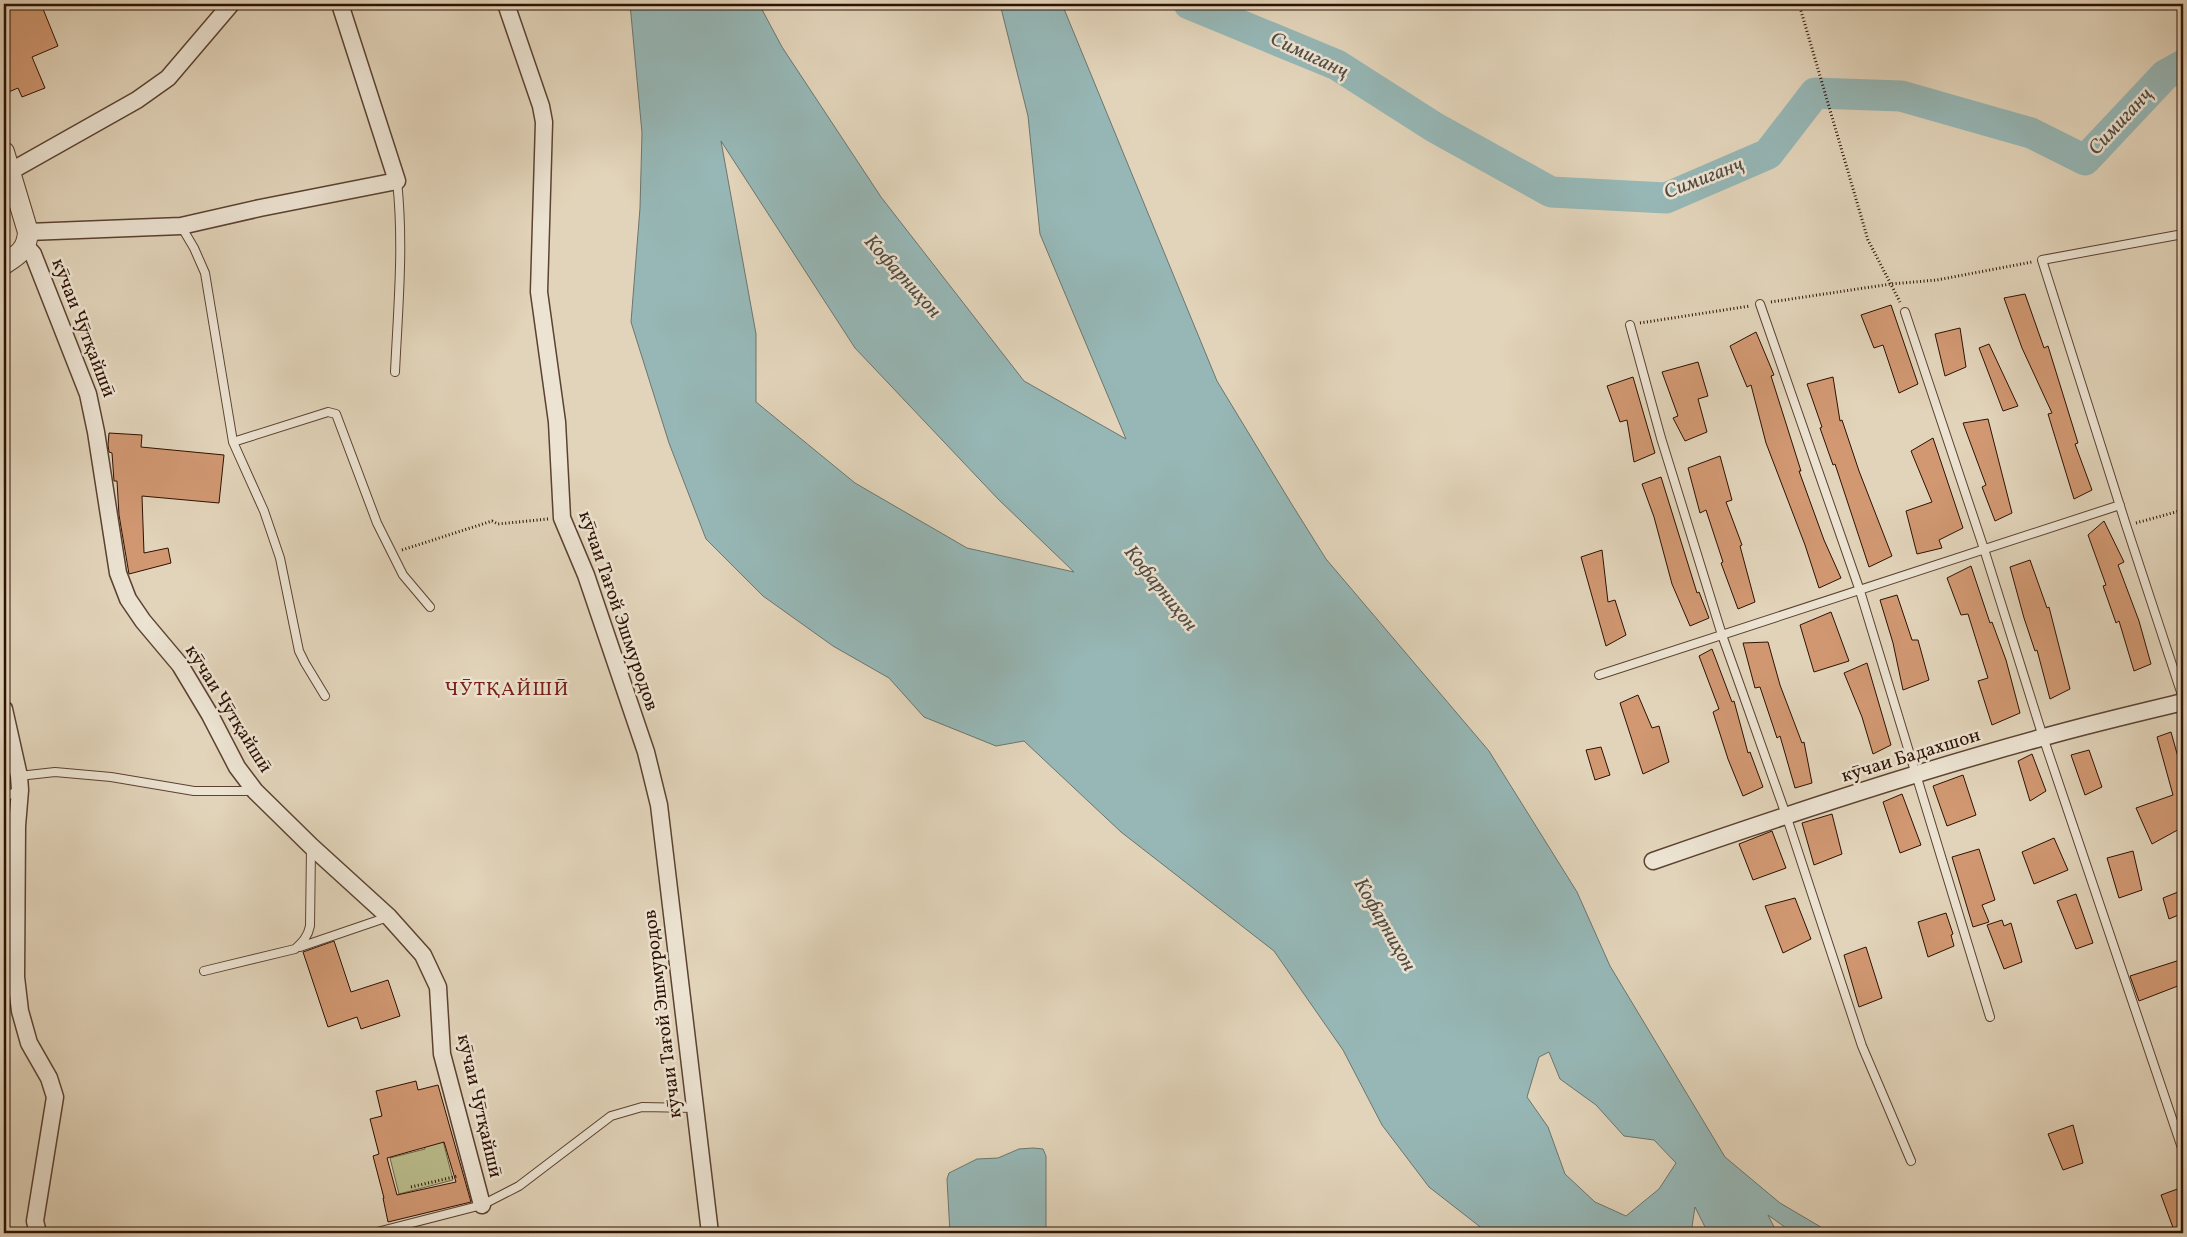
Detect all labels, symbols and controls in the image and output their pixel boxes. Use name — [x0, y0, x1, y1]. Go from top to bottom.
water label: Симиганҷ — [1265, 26, 1353, 86]
water label: Симиганҷ — [2082, 82, 2160, 162]
water label: Симиганҷ — [1660, 151, 1748, 207]
water label: Кофарниҳон — [857, 229, 947, 325]
street label: кӯчаи Чӯтқайшӣ — [45, 255, 121, 401]
street label: кӯчаи Тағой Эшмуродов — [572, 508, 664, 714]
water label: Кофарниҳон — [1116, 540, 1204, 638]
street label: кӯчаи Чӯтқайшӣ — [178, 640, 278, 778]
district label: ЧӮТҚАЙШӢ — [445, 676, 569, 704]
street label: кӯчаи Бадахшон — [1838, 723, 1984, 789]
water label: Кофарниҳон — [1346, 873, 1422, 977]
street label: кӯчаи Тағой Эшмуродов — [637, 908, 689, 1120]
street label: кӯчаи Чӯтқайшӣ — [450, 1032, 508, 1180]

